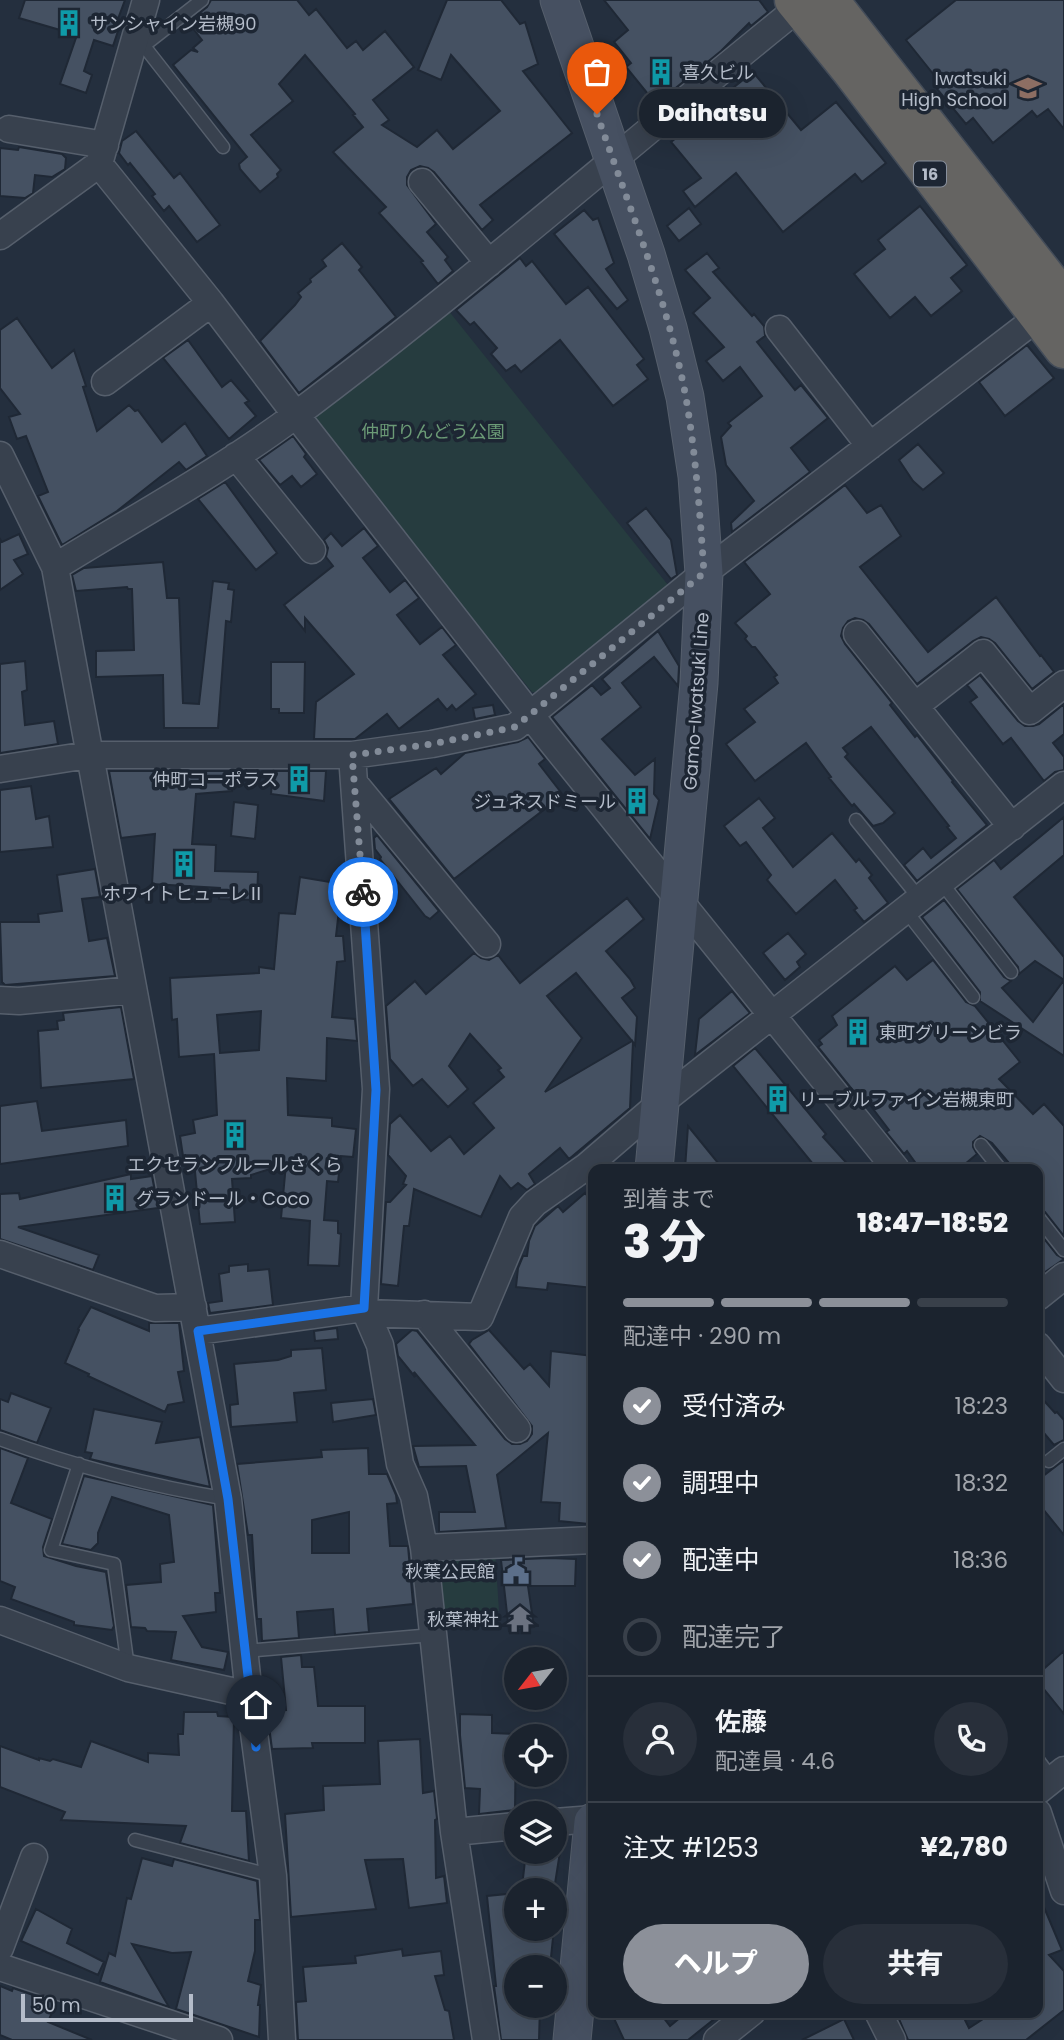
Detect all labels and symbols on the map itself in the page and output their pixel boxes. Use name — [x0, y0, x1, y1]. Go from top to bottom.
building icon: サンシャイン岩槻90 — [54, 8, 84, 38]
place label: サンシャイン岩槻90 — [90, 11, 257, 36]
pin — [567, 42, 627, 114]
building icon: 喜久ビル — [646, 57, 676, 87]
place label: 喜久ビル — [682, 60, 754, 85]
place label: Iwatsuki High School — [901, 66, 1007, 112]
school or university icon: Iwatsuki High School — [1013, 73, 1043, 103]
callout: Daihatsu — [639, 90, 786, 138]
road number: 16 — [914, 162, 946, 186]
park label: 仲町りんどう公園 — [361, 419, 505, 444]
street label: Gamo-Iwatsuki Line — [677, 611, 715, 791]
building icon: 仲町コーポラス — [284, 764, 314, 794]
place label: 仲町コーポラス — [152, 767, 278, 792]
building icon: ジュネスドミール — [622, 786, 652, 816]
place label: ジュネスドミール — [473, 789, 616, 814]
building icon: ホワイトヒューレⅡ — [169, 849, 199, 879]
courier — [328, 857, 398, 927]
place label: ホワイトヒューレⅡ — [103, 881, 265, 906]
building icon: 東町グリーンビラ — [843, 1017, 873, 1047]
place label: 東町グリーンビラ — [879, 1020, 1022, 1045]
building icon: リーブルファイン岩槻東町 — [763, 1084, 793, 1114]
place label: リーブルファイン岩槻東町 — [799, 1087, 1014, 1112]
building icon: エクセランフルールさくら — [220, 1120, 250, 1150]
place label: エクセランフルールさくら — [127, 1152, 343, 1177]
building icon: グランドール・Coco — [100, 1183, 130, 1213]
place label: グランドール・Coco — [136, 1186, 310, 1211]
public building icon: 秋葉公民館 — [501, 1556, 531, 1586]
place label: 秋葉公民館 — [405, 1559, 495, 1584]
temple icon: 秋葉神社 — [505, 1604, 535, 1634]
place label: 秋葉神社 — [427, 1607, 499, 1632]
north arrow — [504, 1647, 567, 1710]
pin — [226, 1675, 286, 1747]
scale bar — [21, 1991, 192, 2023]

